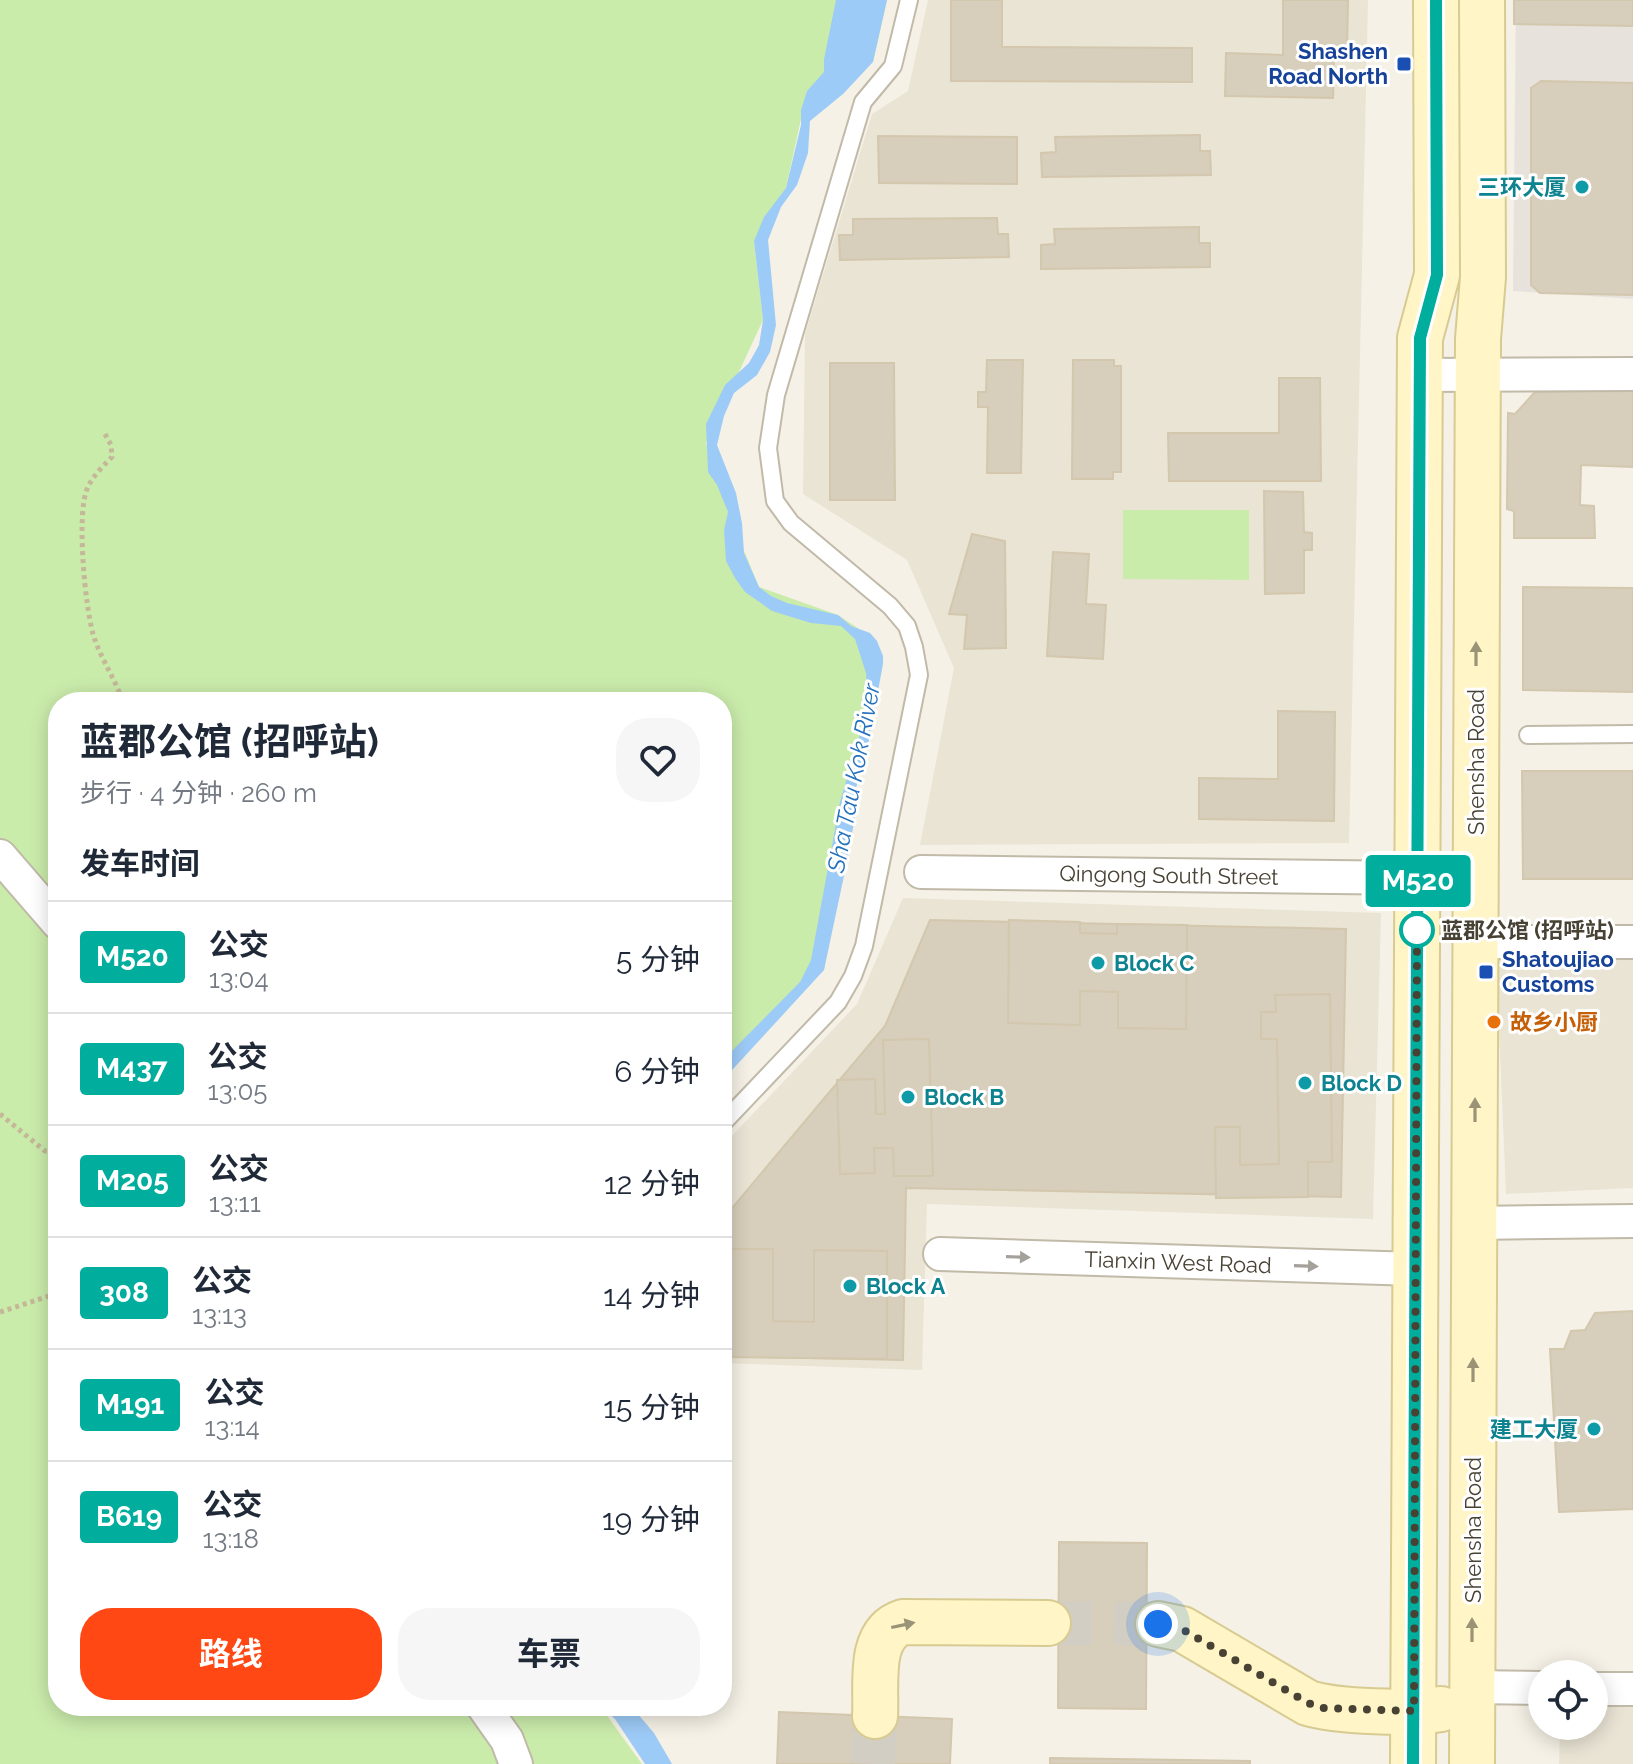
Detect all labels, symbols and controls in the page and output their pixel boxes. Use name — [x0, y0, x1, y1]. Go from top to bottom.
place label: Shashen Road North — [1268, 38, 1388, 89]
marker: Shashen Road North — [1395, 55, 1413, 73]
place label: 三环大厦 — [1478, 174, 1566, 200]
marker: 三环大厦 — [1573, 178, 1591, 196]
one-way arrow — [1470, 641, 1483, 666]
water label: Sha Tau Kok River — [821, 680, 886, 876]
street label: Shensha Road — [1463, 689, 1489, 835]
button: heart — [616, 718, 700, 802]
text: 蓝郡公馆 (招呼站) — [80, 719, 379, 764]
text: 步行 · 4 分钟 · 260 m — [80, 778, 317, 808]
text: 发车时间 — [80, 846, 200, 881]
line badge: M520 — [1362, 855, 1474, 907]
street label: Qingong South Street — [1059, 860, 1279, 890]
text: M520 — [1382, 864, 1454, 897]
marker: 蓝郡公馆 (招呼站) — [1400, 913, 1434, 947]
place label: 蓝郡公馆 (招呼站) — [1441, 917, 1614, 943]
text: 公交 — [209, 927, 269, 962]
text: M520 — [96, 940, 169, 973]
text: 5 分钟 — [616, 942, 700, 977]
place label: Shatoujiao Customs — [1502, 946, 1614, 997]
place label: Block C — [1114, 950, 1194, 976]
marker: Block C — [1089, 954, 1107, 972]
marker: Shatoujiao Customs — [1477, 963, 1495, 981]
text: 13:04 — [209, 964, 269, 994]
place label: 故乡小厨 — [1510, 1009, 1598, 1035]
marker: 故乡小厨 — [1485, 1013, 1503, 1031]
text: 公交 — [208, 1039, 268, 1074]
text: M437 — [96, 1052, 168, 1085]
text: 6 分钟 — [614, 1054, 700, 1089]
place label: Block D — [1321, 1070, 1402, 1096]
marker: Block D — [1296, 1074, 1314, 1092]
text: 13:05 — [208, 1076, 268, 1106]
place label: Block B — [924, 1084, 1004, 1110]
marker: Block B — [899, 1088, 917, 1106]
one-way arrow — [1469, 1097, 1481, 1122]
text: 公交 — [209, 1151, 269, 1186]
text: M205 — [96, 1164, 169, 1197]
text: 12 分钟 — [604, 1166, 700, 1201]
text: 13:11 — [209, 1188, 261, 1218]
street label: Tianxin West Road — [1084, 1246, 1272, 1278]
one-way arrow — [1006, 1250, 1031, 1263]
one-way arrow — [1294, 1260, 1319, 1272]
text: 公交 — [192, 1263, 252, 1298]
place label: Block A — [866, 1273, 946, 1299]
text: 308 — [99, 1276, 149, 1309]
marker: Block A — [841, 1277, 859, 1295]
text: 14 分钟 — [603, 1278, 700, 1313]
text: 13:13 — [192, 1300, 247, 1330]
one-way arrow — [1467, 1357, 1479, 1382]
text: 公交 — [204, 1375, 264, 1410]
text: M191 — [96, 1388, 164, 1421]
text: 15 分钟 — [603, 1390, 700, 1425]
text: 13:14 — [204, 1412, 260, 1442]
place label: 建工大厦 — [1490, 1416, 1578, 1442]
marker: 建工大厦 — [1585, 1420, 1603, 1438]
street label: Shensha Road — [1460, 1457, 1486, 1603]
text: 公交 — [202, 1487, 262, 1522]
text: B619 — [96, 1500, 162, 1533]
text: 19 分钟 — [602, 1502, 700, 1537]
text: 13:18 — [202, 1524, 259, 1554]
your location — [1138, 1604, 1178, 1644]
button: 路线 — [80, 1608, 382, 1700]
button: 车票 — [398, 1608, 700, 1700]
one-way arrow — [1466, 1617, 1478, 1642]
one-way arrow — [891, 1618, 916, 1631]
map controls — [1528, 1660, 1608, 1740]
button: locate — [1528, 1660, 1608, 1740]

